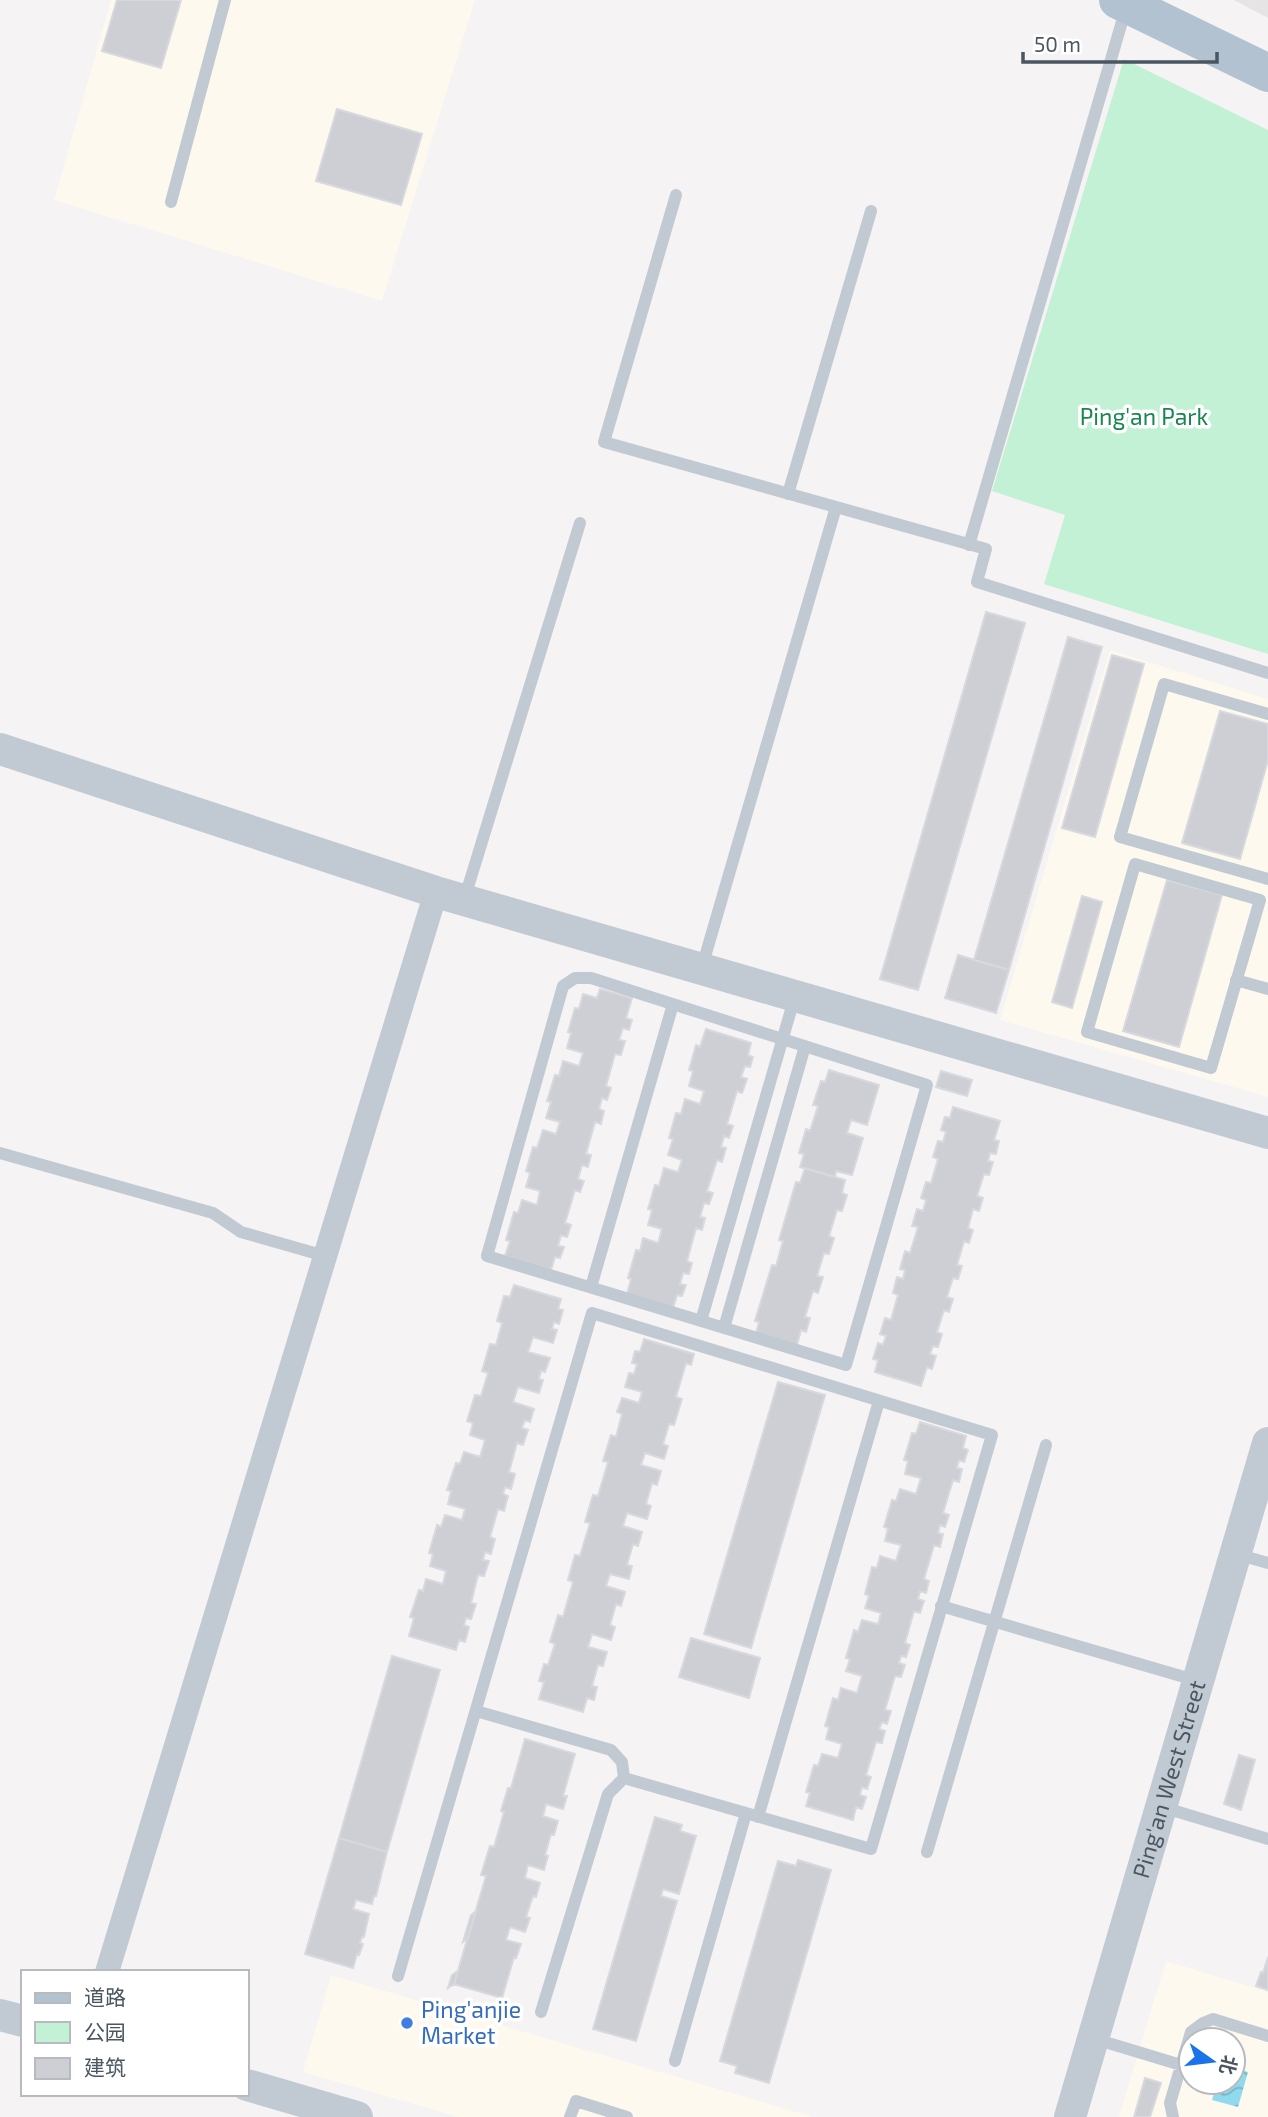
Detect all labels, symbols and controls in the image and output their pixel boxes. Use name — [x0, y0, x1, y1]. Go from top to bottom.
scale bar — [1023, 21, 1217, 65]
text: 50 m — [1034, 31, 1081, 56]
park label: Ping'an Park — [1080, 402, 1209, 430]
street label: Ping'an West Street — [1126, 1677, 1211, 1881]
legend — [21, 1970, 248, 2096]
text: 道路 — [84, 1984, 126, 2009]
place label: Ping'anjie Market — [421, 1995, 521, 2049]
marker: Ping'anjie Market — [399, 2015, 415, 2031]
text: 公园 — [84, 2019, 126, 2044]
north arrow — [1177, 2026, 1247, 2096]
text: 北 — [1216, 2053, 1242, 2077]
text: 建筑 — [84, 2054, 126, 2079]

